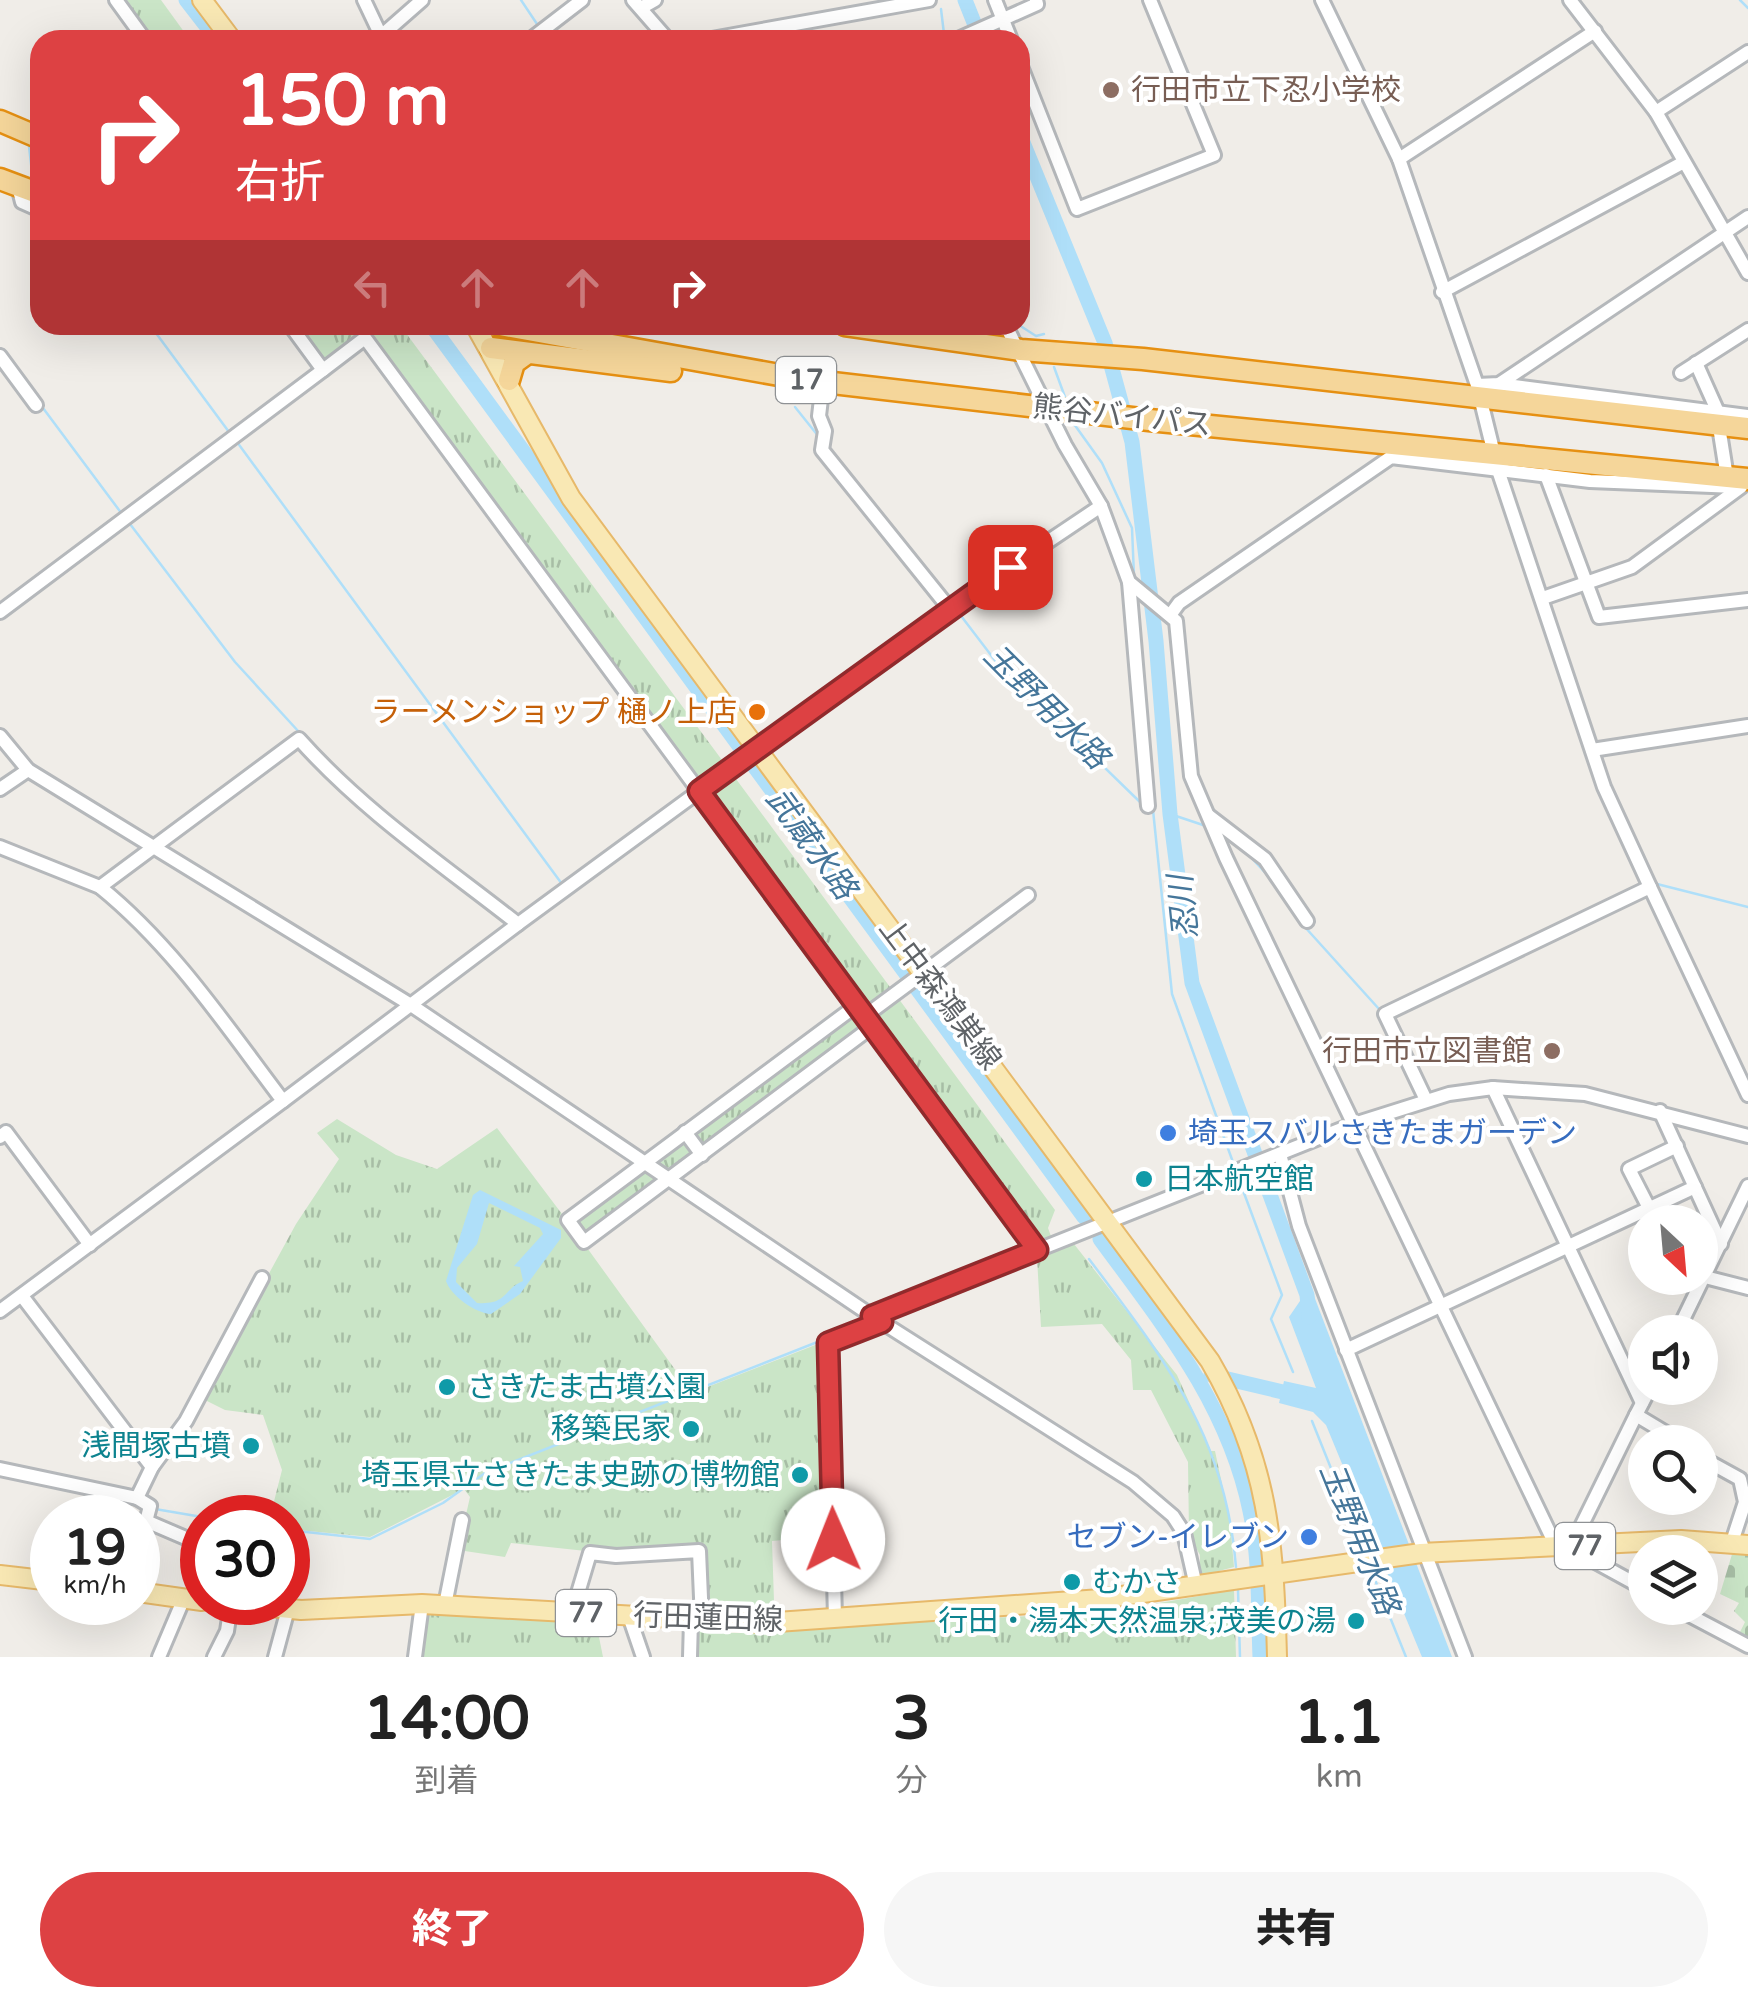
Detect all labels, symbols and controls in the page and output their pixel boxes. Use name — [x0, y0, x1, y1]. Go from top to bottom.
text: 150 m — [235, 60, 449, 144]
icon: right — [70, 70, 200, 200]
place label: 行田市立下忍小学校 — [1131, 72, 1401, 109]
marker: 行田市立下忍小学校 — [1100, 79, 1122, 101]
text: 右折 — [235, 156, 325, 210]
icon: left — [345, 260, 400, 315]
icon: ahead — [450, 260, 505, 315]
icon: ahead — [555, 260, 610, 315]
icon: right — [660, 260, 715, 315]
road number: 17 — [776, 357, 836, 403]
street label: 熊谷バイパス — [1031, 388, 1213, 444]
pin — [968, 525, 1053, 610]
icon: arrive — [983, 540, 1038, 595]
water label: 玉野用水路 — [976, 637, 1118, 779]
place label: ラーメンショップ 樋ノ上店 — [370, 694, 737, 731]
marker: ラーメンショップ 樋ノ上店 — [746, 701, 768, 723]
water label: 武蔵水路 — [758, 781, 866, 909]
water label: 忍川 — [1161, 870, 1206, 941]
street label: 上中森鴻巣線 — [871, 911, 1009, 1077]
place label: 行田市立図書館 — [1322, 1033, 1532, 1070]
marker: 行田市立図書館 — [1541, 1040, 1563, 1062]
place label: 埼玉スバルさきたまガーデン — [1188, 1115, 1577, 1152]
marker: 埼玉スバルさきたまガーデン — [1157, 1122, 1179, 1144]
place label: 日本航空館 — [1164, 1161, 1314, 1198]
marker: 日本航空館 — [1133, 1168, 1155, 1190]
north arrow — [1628, 1205, 1718, 1295]
map controls — [1628, 1205, 1718, 1625]
button: sound — [1628, 1315, 1718, 1405]
place label: さきたま古墳公園 — [467, 1369, 706, 1406]
marker: さきたま古墳公園 — [436, 1376, 458, 1398]
place label: 移築民家 — [551, 1411, 671, 1448]
marker: 移築民家 — [680, 1418, 702, 1440]
button: search — [1628, 1425, 1718, 1515]
place label: 浅間塚古墳 — [81, 1428, 231, 1465]
marker: 浅間塚古墳 — [240, 1435, 262, 1457]
place label: 埼玉県立さきたま史跡の博物館 — [361, 1457, 780, 1494]
water label: 玉野用水路 — [1311, 1458, 1408, 1623]
marker: 埼玉県立さきたま史跡の博物館 — [789, 1464, 811, 1486]
position arrow — [781, 1488, 885, 1592]
speed limit sign: 30 — [180, 1495, 310, 1625]
text: 19 — [64, 1518, 126, 1578]
place label: セブン-イレブン — [1067, 1519, 1289, 1556]
road number: 77 — [1555, 1523, 1615, 1569]
marker: セブン-イレブン — [1298, 1526, 1320, 1548]
button: layers — [1628, 1535, 1718, 1625]
place label: むかさ — [1092, 1564, 1182, 1601]
text: km/h — [64, 1570, 126, 1600]
marker: むかさ — [1061, 1571, 1083, 1593]
road number: 77 — [556, 1590, 616, 1636]
street label: 行田蓮田線 — [632, 1597, 784, 1639]
place label: 行田・湯本天然温泉;茂美の湯 — [938, 1603, 1336, 1640]
marker: 行田・湯本天然温泉;茂美の湯 — [1345, 1610, 1367, 1632]
text: 14:00 — [363, 1683, 530, 1755]
text: 3 — [893, 1683, 931, 1755]
text: 1.1 — [1294, 1687, 1385, 1759]
text: km — [1316, 1758, 1363, 1796]
text: 到着 — [414, 1762, 478, 1800]
text: 分 — [896, 1762, 928, 1800]
button: 終了 — [40, 1872, 864, 1987]
button: 共有 — [884, 1872, 1708, 1987]

